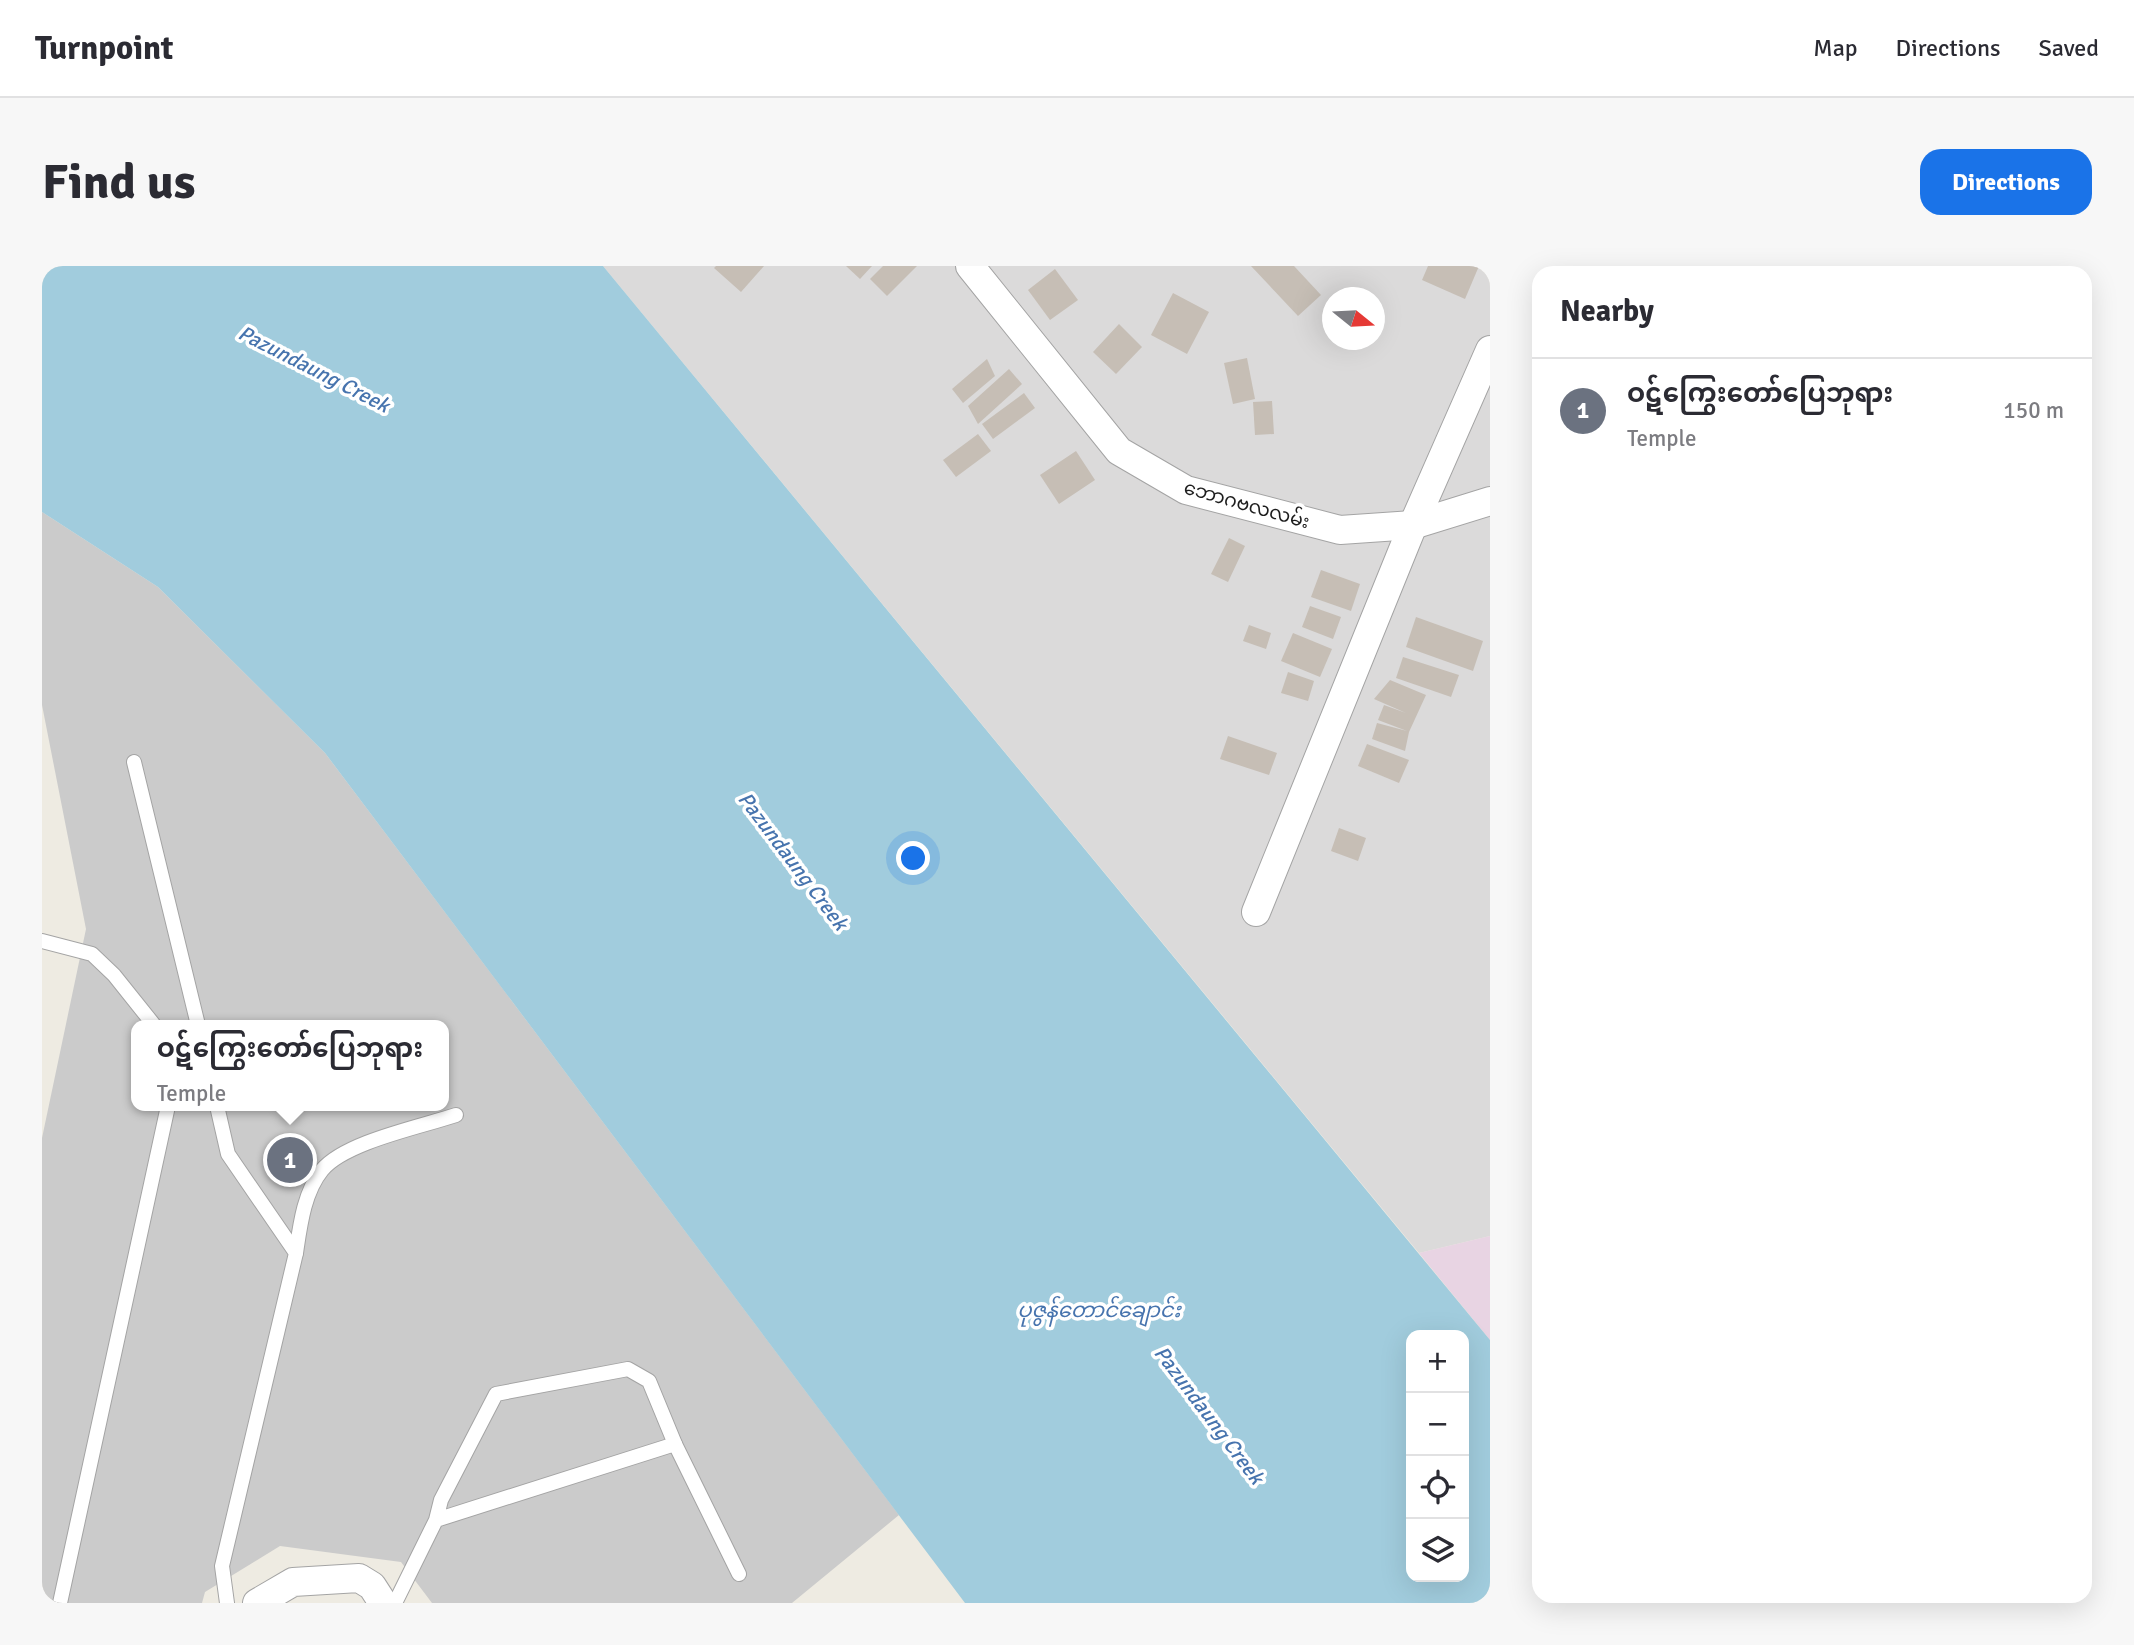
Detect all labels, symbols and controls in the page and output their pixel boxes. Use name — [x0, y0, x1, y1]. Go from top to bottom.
text: Turnpoint — [35, 28, 173, 69]
text: Map — [1813, 33, 1858, 63]
text: Directions — [1896, 33, 2001, 63]
text: Saved — [2039, 33, 2099, 63]
button: Directions — [1920, 149, 2092, 215]
text: Find us — [42, 152, 195, 212]
north arrow — [1322, 287, 1385, 350]
text: Nearby — [1560, 293, 1654, 330]
water label: Pazundaung Creek — [234, 320, 396, 419]
text: ဝဋ်ကြွေးတော်ပြေဘုရား — [1627, 378, 1893, 410]
text: 1 — [1577, 396, 1589, 425]
text: 150 m — [2003, 396, 2064, 425]
text: Temple — [1627, 424, 1696, 453]
street label: ဘောဂဗလလမ်း — [1181, 473, 1313, 534]
water label: Pazundaung Creek — [733, 787, 855, 937]
your location — [896, 841, 930, 875]
popup — [131, 1020, 449, 1111]
text: ဝဋ်ကြွေးတော်ပြေဘုရား — [157, 1033, 423, 1065]
text: Temple — [157, 1079, 226, 1108]
pin: 1 — [267, 1134, 313, 1186]
water label: ပုဇွန်တောင်ချောင်း — [1017, 1295, 1182, 1327]
map controls — [1406, 1330, 1469, 1582]
button: + — [1406, 1330, 1469, 1393]
water label: Pazundaung Creek — [1149, 1341, 1271, 1491]
button: − — [1406, 1393, 1469, 1456]
button: locate — [1406, 1456, 1469, 1519]
button: layers — [1406, 1519, 1469, 1582]

